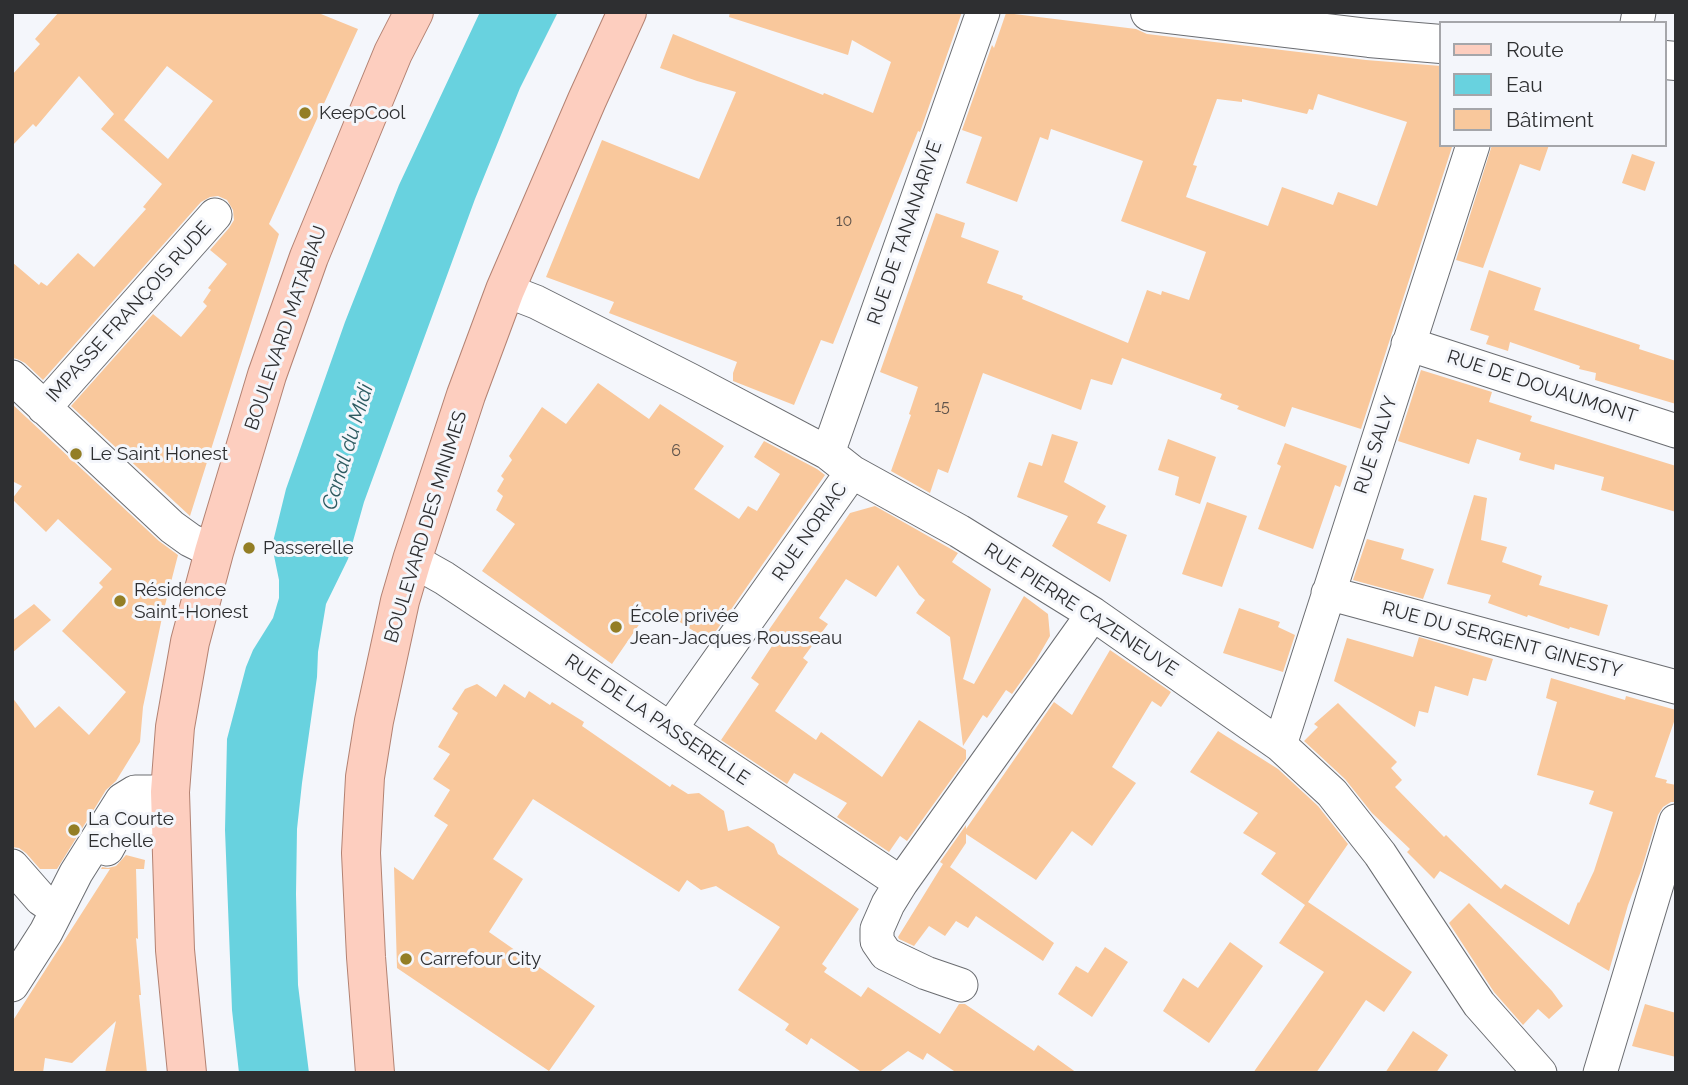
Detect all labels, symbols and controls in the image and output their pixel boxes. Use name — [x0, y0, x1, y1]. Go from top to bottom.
legend — [1440, 21, 1667, 147]
text: Route — [1506, 37, 1564, 62]
text: Eau — [1506, 72, 1543, 97]
place label: KeepCool — [319, 102, 405, 124]
marker: KeepCool — [297, 105, 313, 121]
text: Bâtiment — [1506, 107, 1594, 132]
street label: RUE DE TANANARIVE — [863, 138, 947, 328]
house number: 10 — [836, 211, 852, 231]
street label: IMPASSE FRANÇOIS RUDE — [42, 217, 216, 407]
street label: BOULEVARD MATABIAU — [240, 223, 332, 433]
street label: RUE DE DOUAUMONT — [1444, 345, 1640, 429]
water label: Canal du Midi — [317, 381, 379, 513]
street label: RUE SALVY — [1349, 393, 1403, 497]
house number: 15 — [934, 397, 950, 417]
street label: BOULEVARD DES MINIMES — [380, 408, 472, 646]
house number: 6 — [671, 441, 681, 461]
place label: Le Saint Honest — [90, 443, 228, 465]
marker: Le Saint Honest — [68, 446, 84, 462]
street label: RUE NORIAC — [768, 479, 852, 585]
place label: Passerelle — [263, 537, 354, 559]
street label: RUE PIERRE CAZENEUVE — [980, 539, 1182, 681]
marker: Passerelle — [241, 540, 257, 556]
place label: Résidence Saint-Honest — [134, 579, 248, 623]
marker: Résidence Saint-Honest — [112, 593, 128, 609]
street label: RUE DU SERGENT GINESTY — [1379, 597, 1625, 683]
place label: École privée Jean-Jacques Rousseau — [630, 605, 842, 649]
marker: École privée Jean-Jacques Rousseau — [608, 619, 624, 635]
street label: RUE DE LA PASSERELLE — [560, 650, 754, 790]
place label: La Courte Echelle — [88, 808, 174, 852]
marker: La Courte Echelle — [66, 822, 82, 838]
place label: Carrefour City — [420, 948, 541, 970]
marker: Carrefour City — [398, 951, 414, 967]

